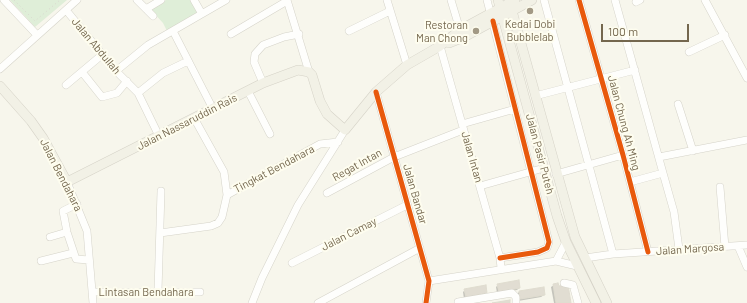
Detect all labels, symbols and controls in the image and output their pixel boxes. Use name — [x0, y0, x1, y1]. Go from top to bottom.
marker: Kedai Dobi Bubblelab — [525, 6, 535, 16]
street label: Jalan Abdullah — [69, 15, 123, 77]
scale bar — [603, 16, 691, 42]
place label: Kedai Dobi Bubblelab — [505, 17, 555, 43]
place label: Restoran Man Chong — [416, 18, 468, 44]
text: 100 m — [608, 24, 638, 38]
marker: Restoran Man Chong — [471, 26, 481, 36]
street label: Jalan Chung Ah Ming — [605, 74, 643, 172]
street label: Jalan Nassaruddin Rais — [135, 91, 239, 153]
street label: Jalan Pasir Puteh — [523, 112, 557, 196]
street label: Jalan Intan — [458, 130, 486, 184]
street label: Jalan Bendahara — [37, 137, 85, 213]
street label: Tingkat Bendahara — [231, 142, 317, 196]
street label: Regat Intan — [330, 146, 384, 184]
street label: Jalan Bandar — [400, 162, 430, 226]
street label: Jalan Camay — [319, 214, 379, 254]
street label: Jalan Margosa — [655, 240, 725, 258]
street label: Lintasan Bendahara — [98, 285, 194, 299]

